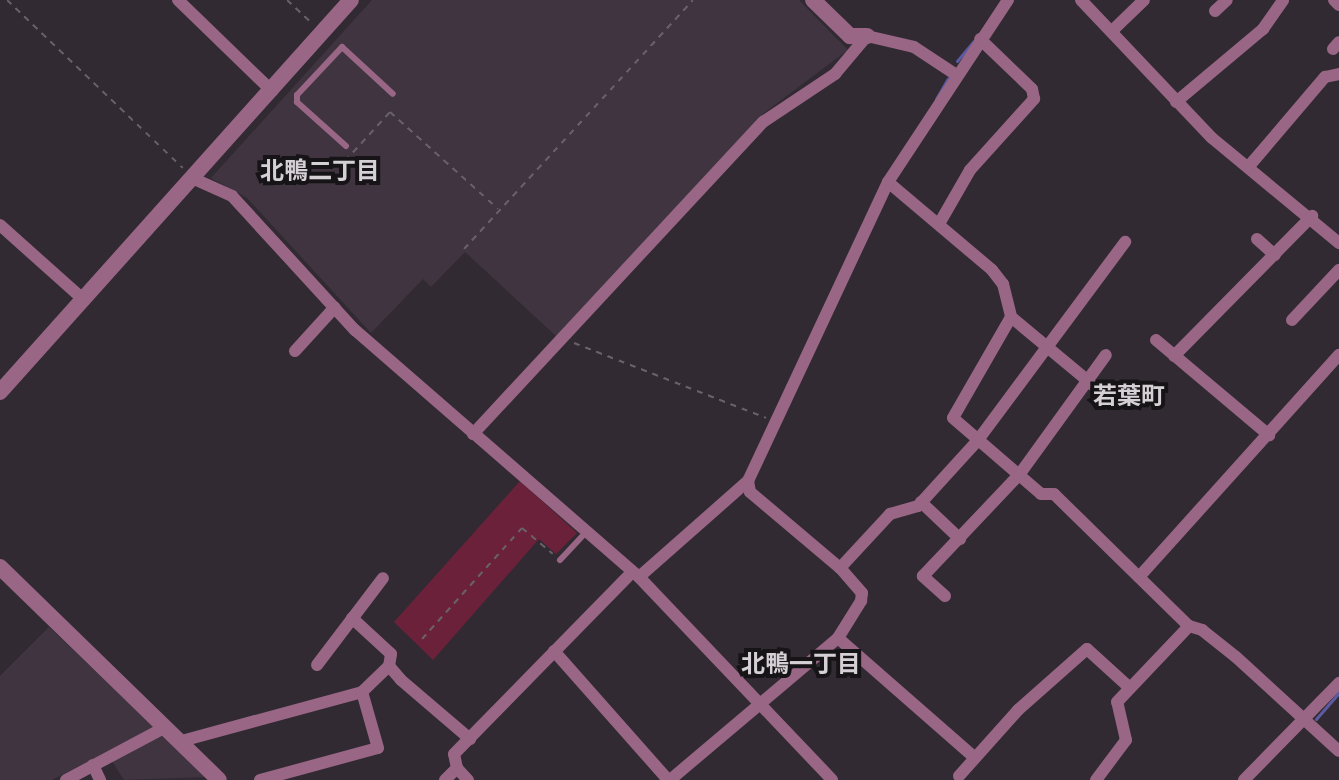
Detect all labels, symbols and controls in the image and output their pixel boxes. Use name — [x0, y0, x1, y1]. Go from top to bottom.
district label: 北鴨二丁目 — [260, 157, 380, 185]
district label: 若葉町 — [1093, 382, 1165, 410]
district label: 北鴨一丁目 — [741, 650, 861, 678]

